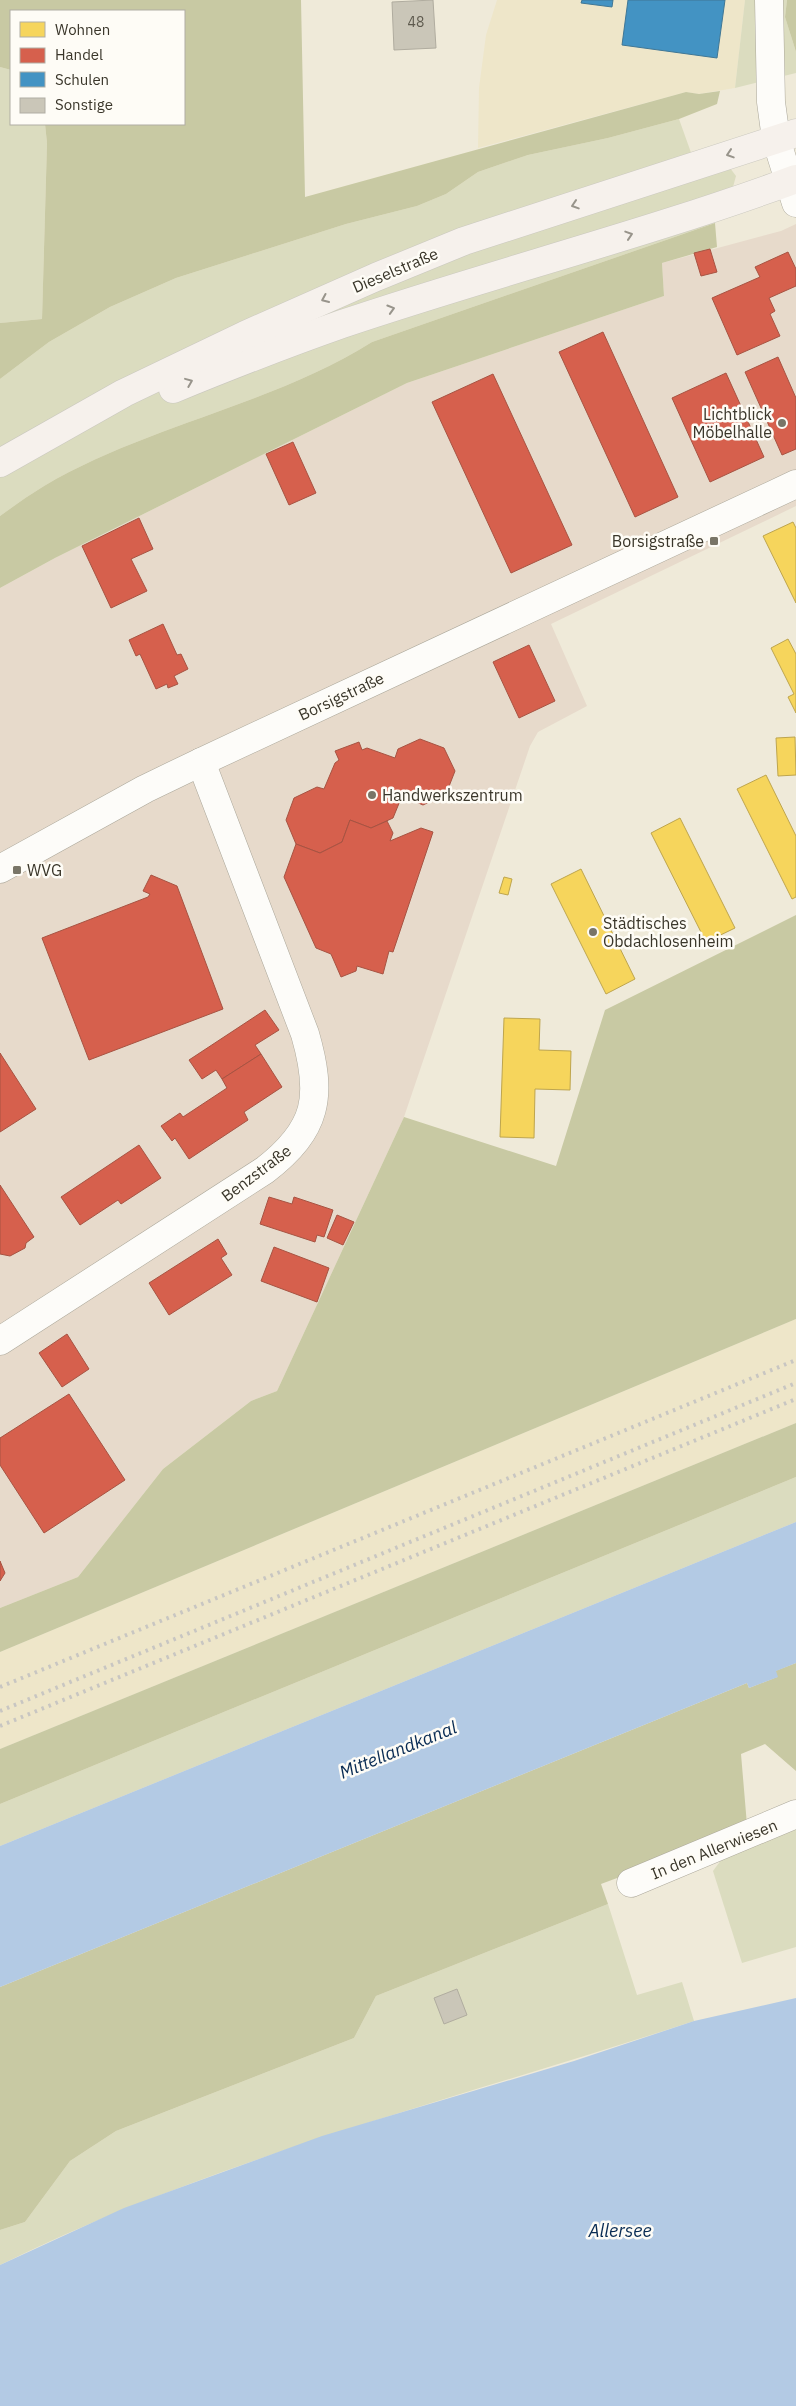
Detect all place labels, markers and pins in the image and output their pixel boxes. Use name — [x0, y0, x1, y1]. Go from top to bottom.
place label: Lichtblick Möbelhalle — [693, 404, 773, 442]
marker: Lichtblick Möbelhalle — [776, 417, 788, 429]
place label: Borsigstraße — [612, 531, 704, 551]
marker: Borsigstraße — [708, 535, 720, 547]
place label: Handwerkszentrum — [382, 785, 523, 805]
marker: Handwerkszentrum — [366, 789, 378, 801]
place label: WVG — [27, 860, 62, 880]
marker: WVG — [11, 864, 23, 876]
place label: Städtisches Obdachlosenheim — [603, 913, 733, 951]
marker: Städtisches Obdachlosenheim — [587, 926, 599, 938]

